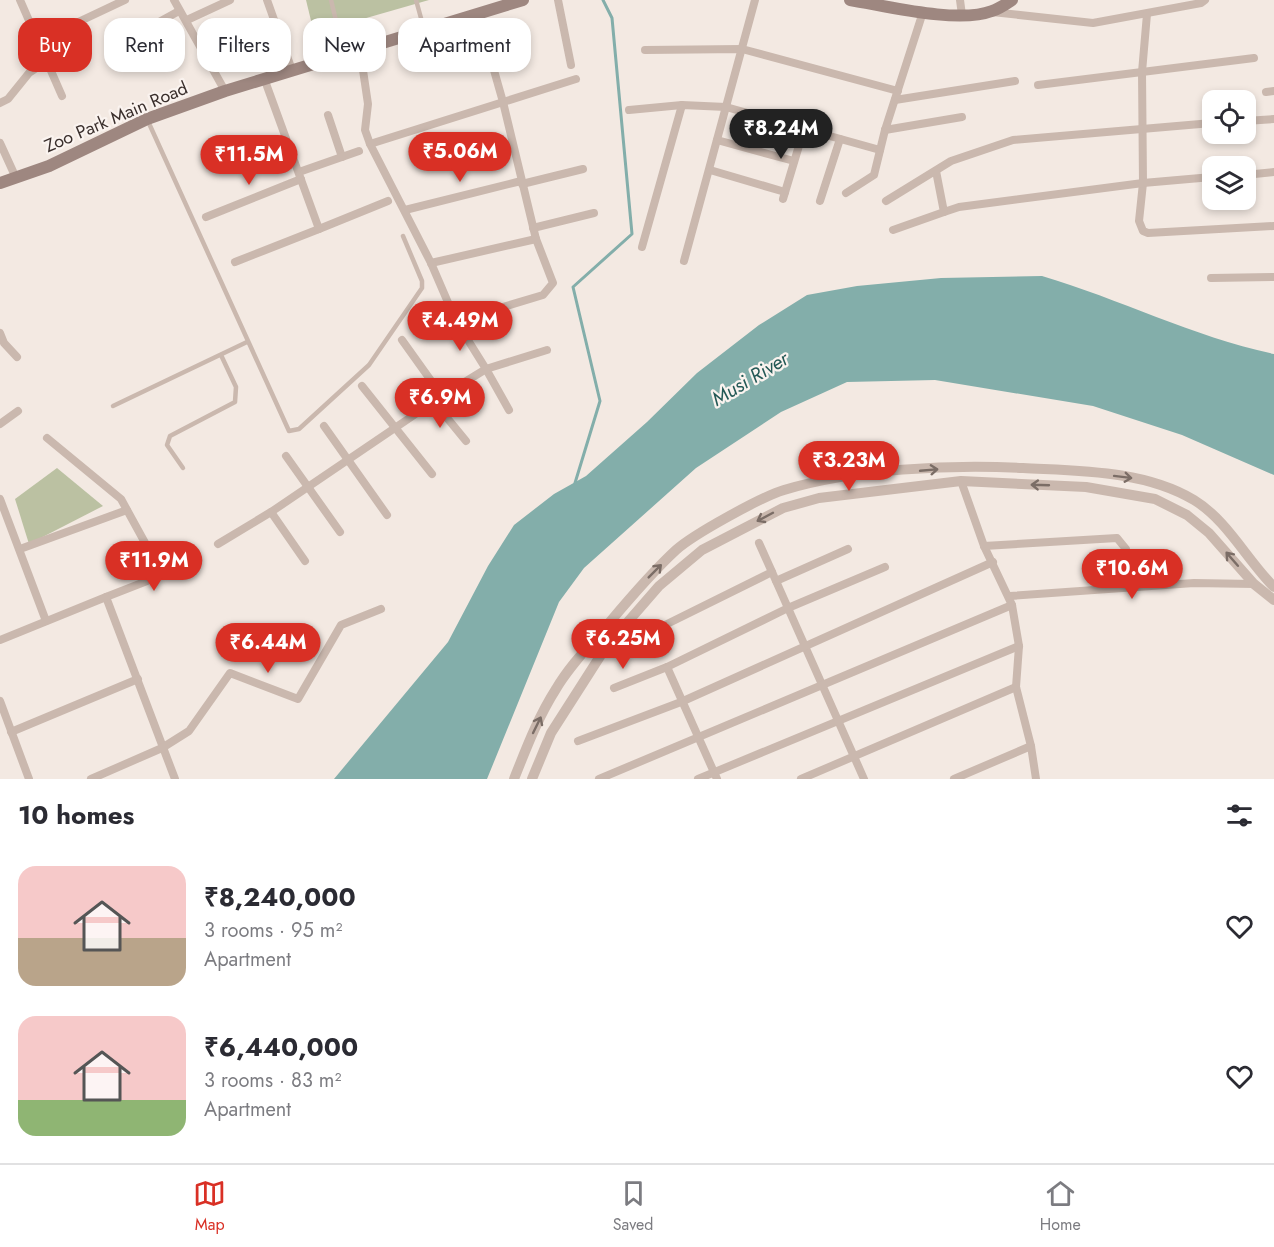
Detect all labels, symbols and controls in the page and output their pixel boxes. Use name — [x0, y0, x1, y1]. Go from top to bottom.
chip: Buy — [18, 18, 92, 72]
chip: Rent — [104, 18, 185, 72]
chip: Filters — [197, 18, 291, 72]
chip: New — [303, 18, 386, 72]
chip: Apartment — [398, 18, 531, 72]
street label: Zoo Park Main Road — [40, 75, 192, 159]
map controls — [1202, 90, 1256, 210]
button: locate — [1202, 90, 1256, 144]
pin: ₹8.24M — [732, 109, 830, 160]
text: ₹8.24M — [743, 114, 819, 143]
pin: ₹5.06M — [411, 132, 509, 183]
pin: ₹11.5M — [200, 135, 298, 186]
text: ₹5.06M — [422, 137, 498, 166]
text: ₹11.5M — [215, 140, 283, 169]
button: layers — [1202, 156, 1256, 210]
pin: ₹4.49M — [411, 301, 509, 352]
text: ₹4.49M — [422, 306, 499, 335]
water label: Musi River — [706, 344, 795, 413]
pin: ₹6.9M — [398, 378, 482, 429]
text: ₹6.9M — [409, 383, 471, 412]
pin: ₹3.23M — [800, 441, 898, 492]
text: ₹3.23M — [812, 446, 886, 475]
one-way arrow — [918, 464, 938, 475]
one-way arrow — [1113, 472, 1132, 483]
one-way arrow — [1030, 479, 1050, 491]
one-way arrow — [757, 512, 775, 523]
pin: ₹11.9M — [105, 541, 203, 592]
text: ₹11.9M — [119, 546, 189, 575]
pin: ₹10.6M — [1083, 549, 1181, 600]
one-way arrow — [1225, 552, 1239, 567]
text: ₹10.6M — [1096, 554, 1168, 583]
one-way arrow — [647, 564, 662, 579]
pin: ₹6.25M — [574, 619, 672, 670]
pin: ₹6.44M — [219, 623, 317, 674]
text: ₹6.25M — [585, 624, 661, 653]
text: ₹6.44M — [230, 628, 307, 657]
one-way arrow — [531, 717, 543, 735]
text: 10 homes — [18, 796, 134, 834]
icon: filters — [1223, 799, 1256, 832]
text: ₹8,240,000 — [204, 878, 356, 916]
icon: home — [66, 890, 138, 962]
icon: heart — [1223, 910, 1256, 943]
text: 3 rooms · 95 m² — [204, 916, 342, 945]
text: Apartment — [204, 945, 291, 974]
text: ₹6,440,000 — [204, 1028, 358, 1066]
icon: home — [66, 1040, 138, 1112]
icon: heart — [1223, 1060, 1256, 1093]
text: 3 rooms · 83 m² — [204, 1066, 341, 1095]
text: Apartment — [204, 1095, 291, 1124]
tab: Map — [193, 1177, 226, 1236]
tab: Saved — [613, 1177, 653, 1236]
tab: Home — [1040, 1177, 1081, 1236]

